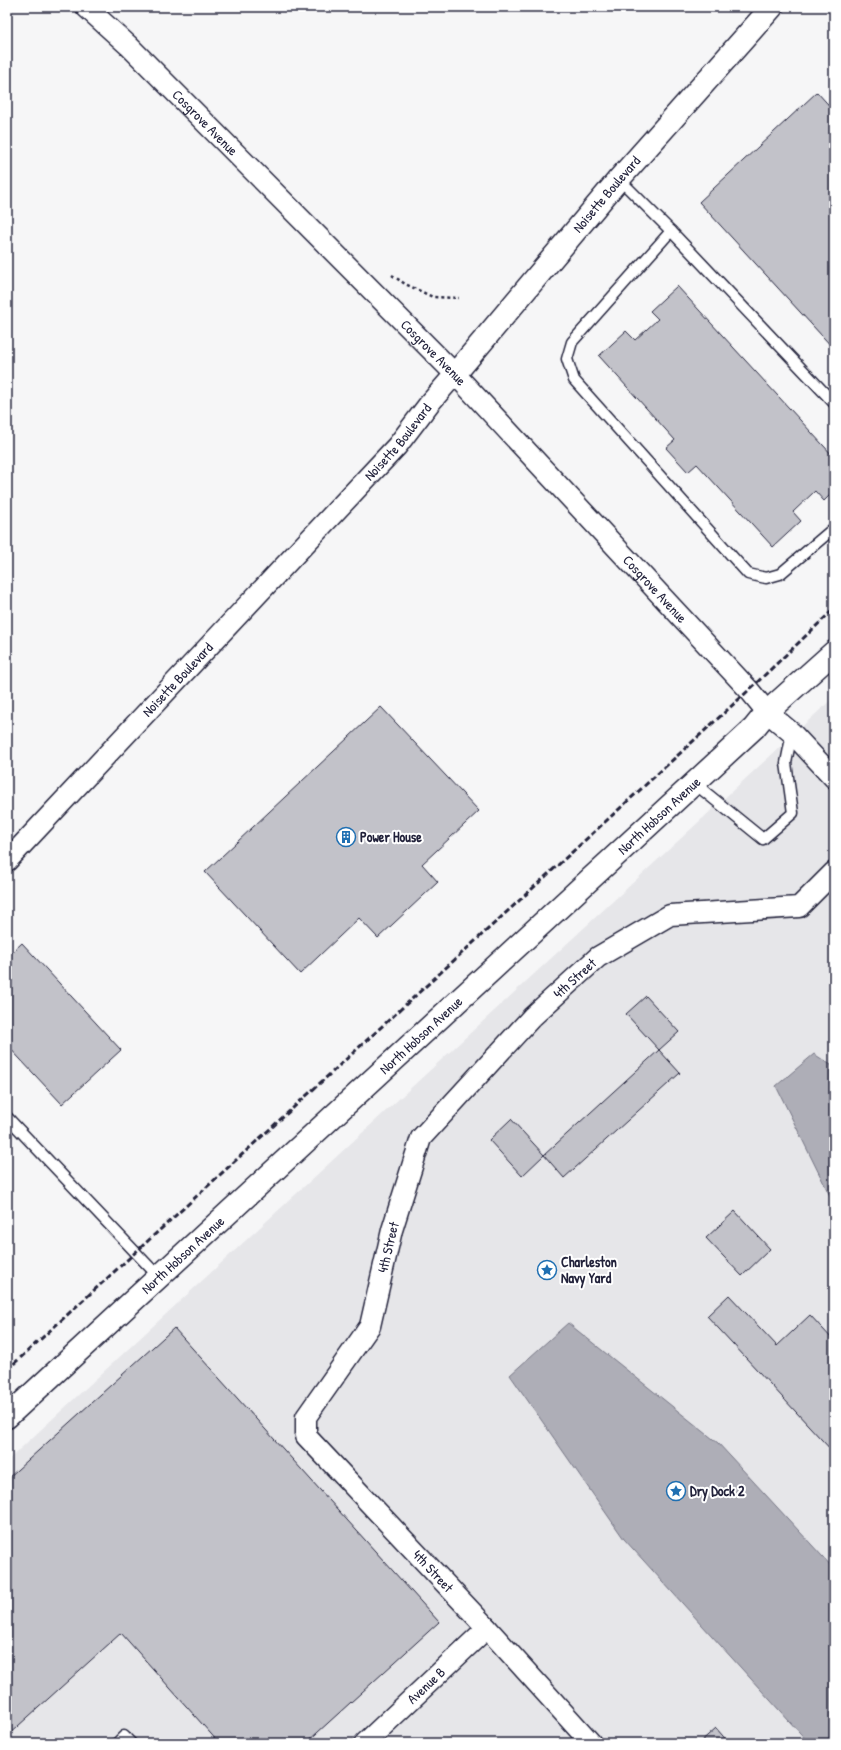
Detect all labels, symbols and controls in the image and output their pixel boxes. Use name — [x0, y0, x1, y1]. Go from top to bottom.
street label: Cosgrove Avenue — [168, 85, 243, 160]
street label: Noisette Boulevard — [568, 151, 645, 236]
street label: Cosgrove Avenue — [397, 315, 471, 390]
street label: Noisette Boulevard — [359, 399, 435, 484]
street label: Cosgrove Avenue — [619, 551, 692, 627]
street label: Noisette Boulevard — [138, 638, 217, 720]
street label: North Hobson Avenue — [613, 772, 705, 858]
building icon: Power House — [335, 826, 357, 848]
place label: Power House — [360, 827, 422, 846]
street label: 4th Street — [549, 953, 600, 1002]
street label: North Hobson Avenue — [375, 992, 466, 1078]
street label: North Hobson Avenue — [137, 1211, 228, 1298]
street label: 4th Street — [373, 1219, 403, 1274]
place label: Charleston Navy Yard — [561, 1252, 617, 1289]
place icon: Charleston Navy Yard — [536, 1259, 558, 1281]
place icon: Dry Dock 2 — [665, 1480, 687, 1502]
place label: Dry Dock 2 — [690, 1481, 745, 1502]
street label: 4th Street — [409, 1545, 458, 1596]
street label: Avenue B — [403, 1662, 449, 1708]

